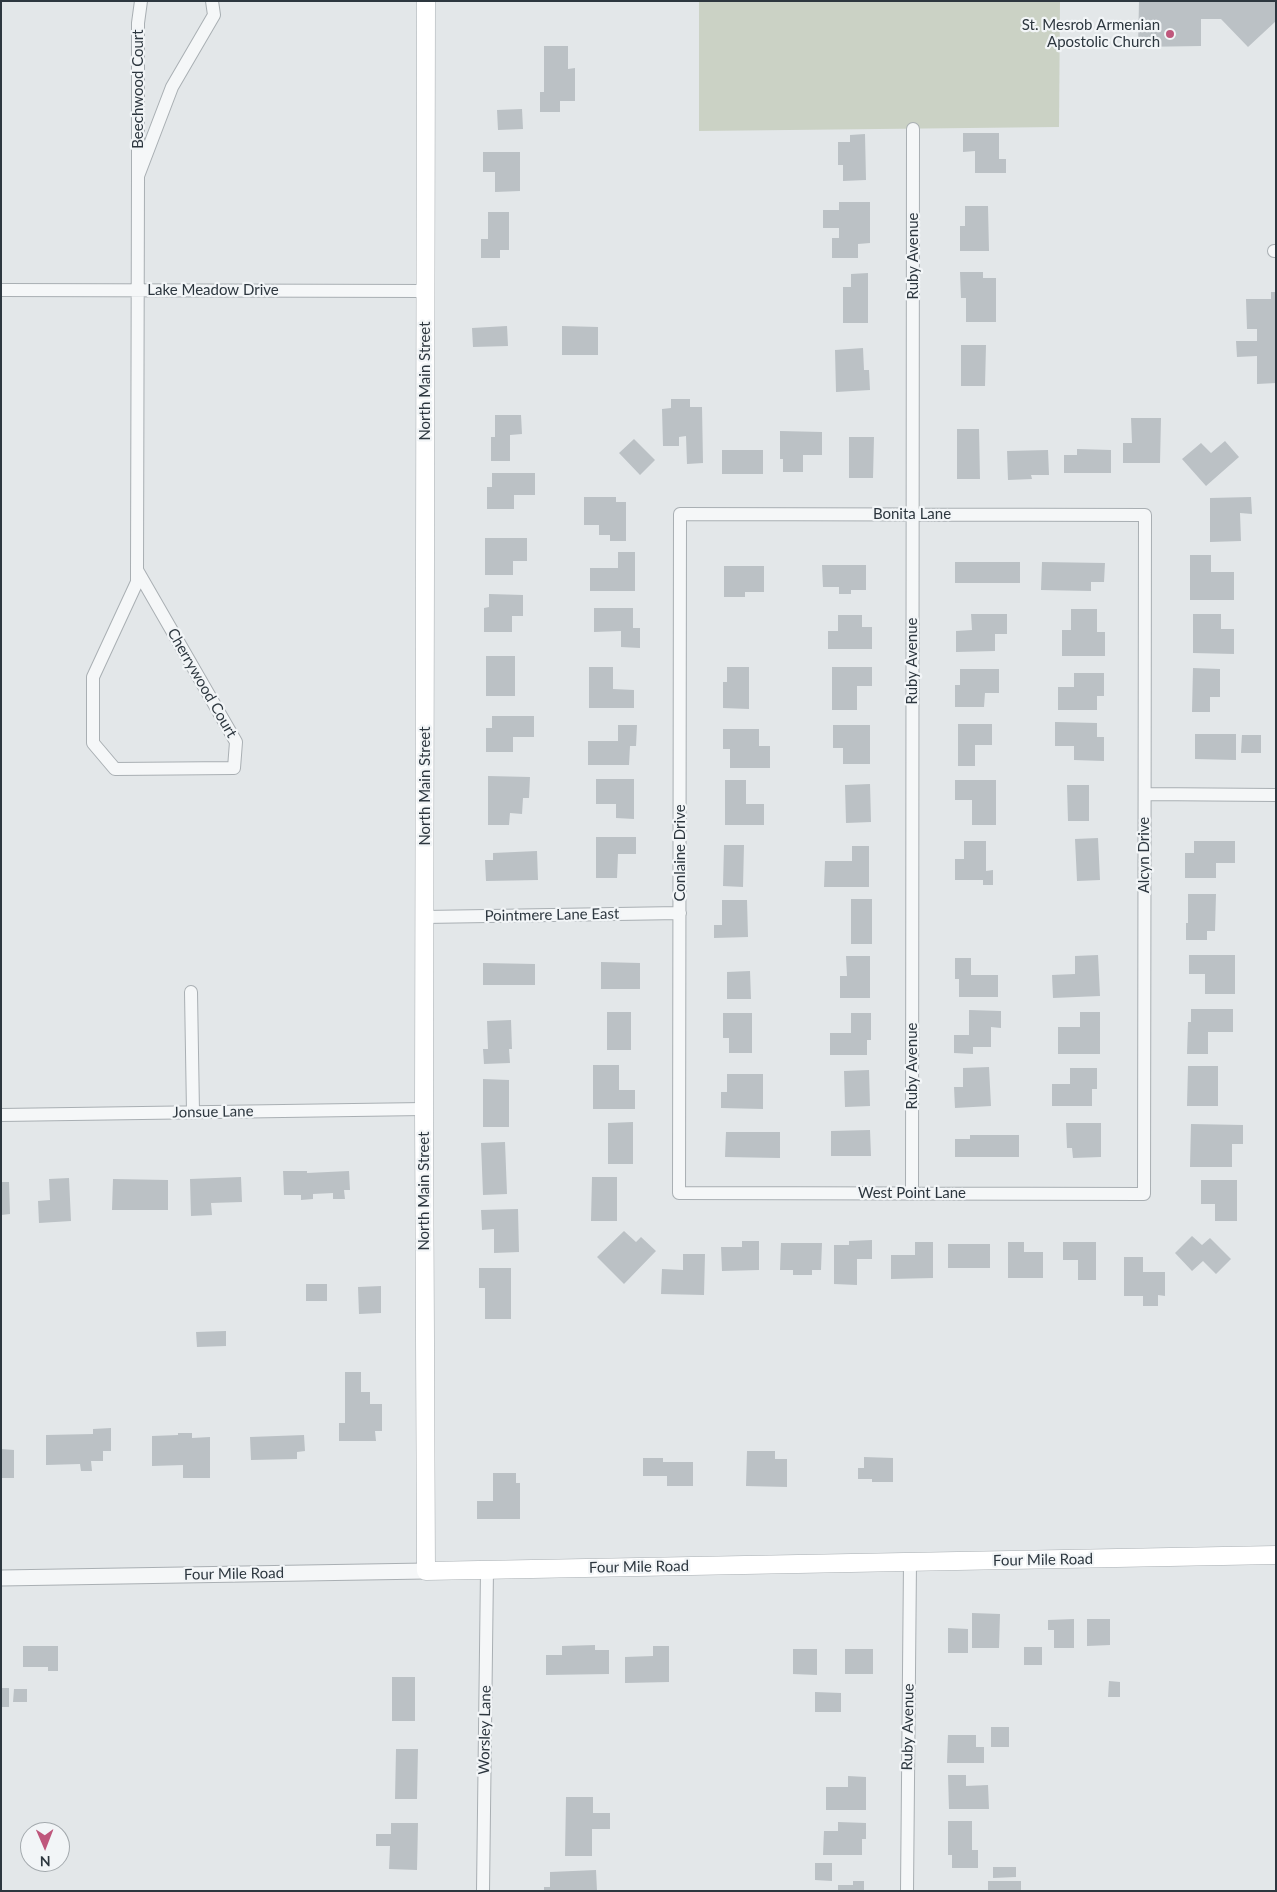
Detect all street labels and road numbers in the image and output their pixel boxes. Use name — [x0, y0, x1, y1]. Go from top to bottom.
street label: Beechwood Court — [129, 29, 147, 149]
street label: Ruby Avenue — [904, 213, 922, 299]
street label: Lake Meadow Drive — [147, 281, 279, 299]
street label: North Main Street — [416, 321, 434, 441]
street label: Bonita Lane — [873, 505, 951, 523]
street label: Ruby Avenue — [903, 618, 921, 704]
street label: Cherrywood Court — [163, 625, 241, 741]
street label: North Main Street — [416, 726, 434, 846]
street label: Conlaine Drive — [671, 804, 689, 902]
street label: Alcyn Drive — [1135, 817, 1153, 893]
street label: Pointmere Lane East — [484, 905, 620, 925]
street label: Ruby Avenue — [903, 1023, 921, 1109]
street label: Jonsue Lane — [172, 1102, 254, 1122]
street label: North Main Street — [415, 1131, 433, 1251]
street label: West Point Lane — [858, 1184, 966, 1202]
street label: Four Mile Road — [993, 1550, 1093, 1570]
street label: Four Mile Road — [589, 1557, 689, 1577]
street label: Four Mile Road — [184, 1564, 284, 1584]
street label: Ruby Avenue — [898, 1683, 918, 1771]
street label: Worsley Lane — [475, 1685, 495, 1775]

